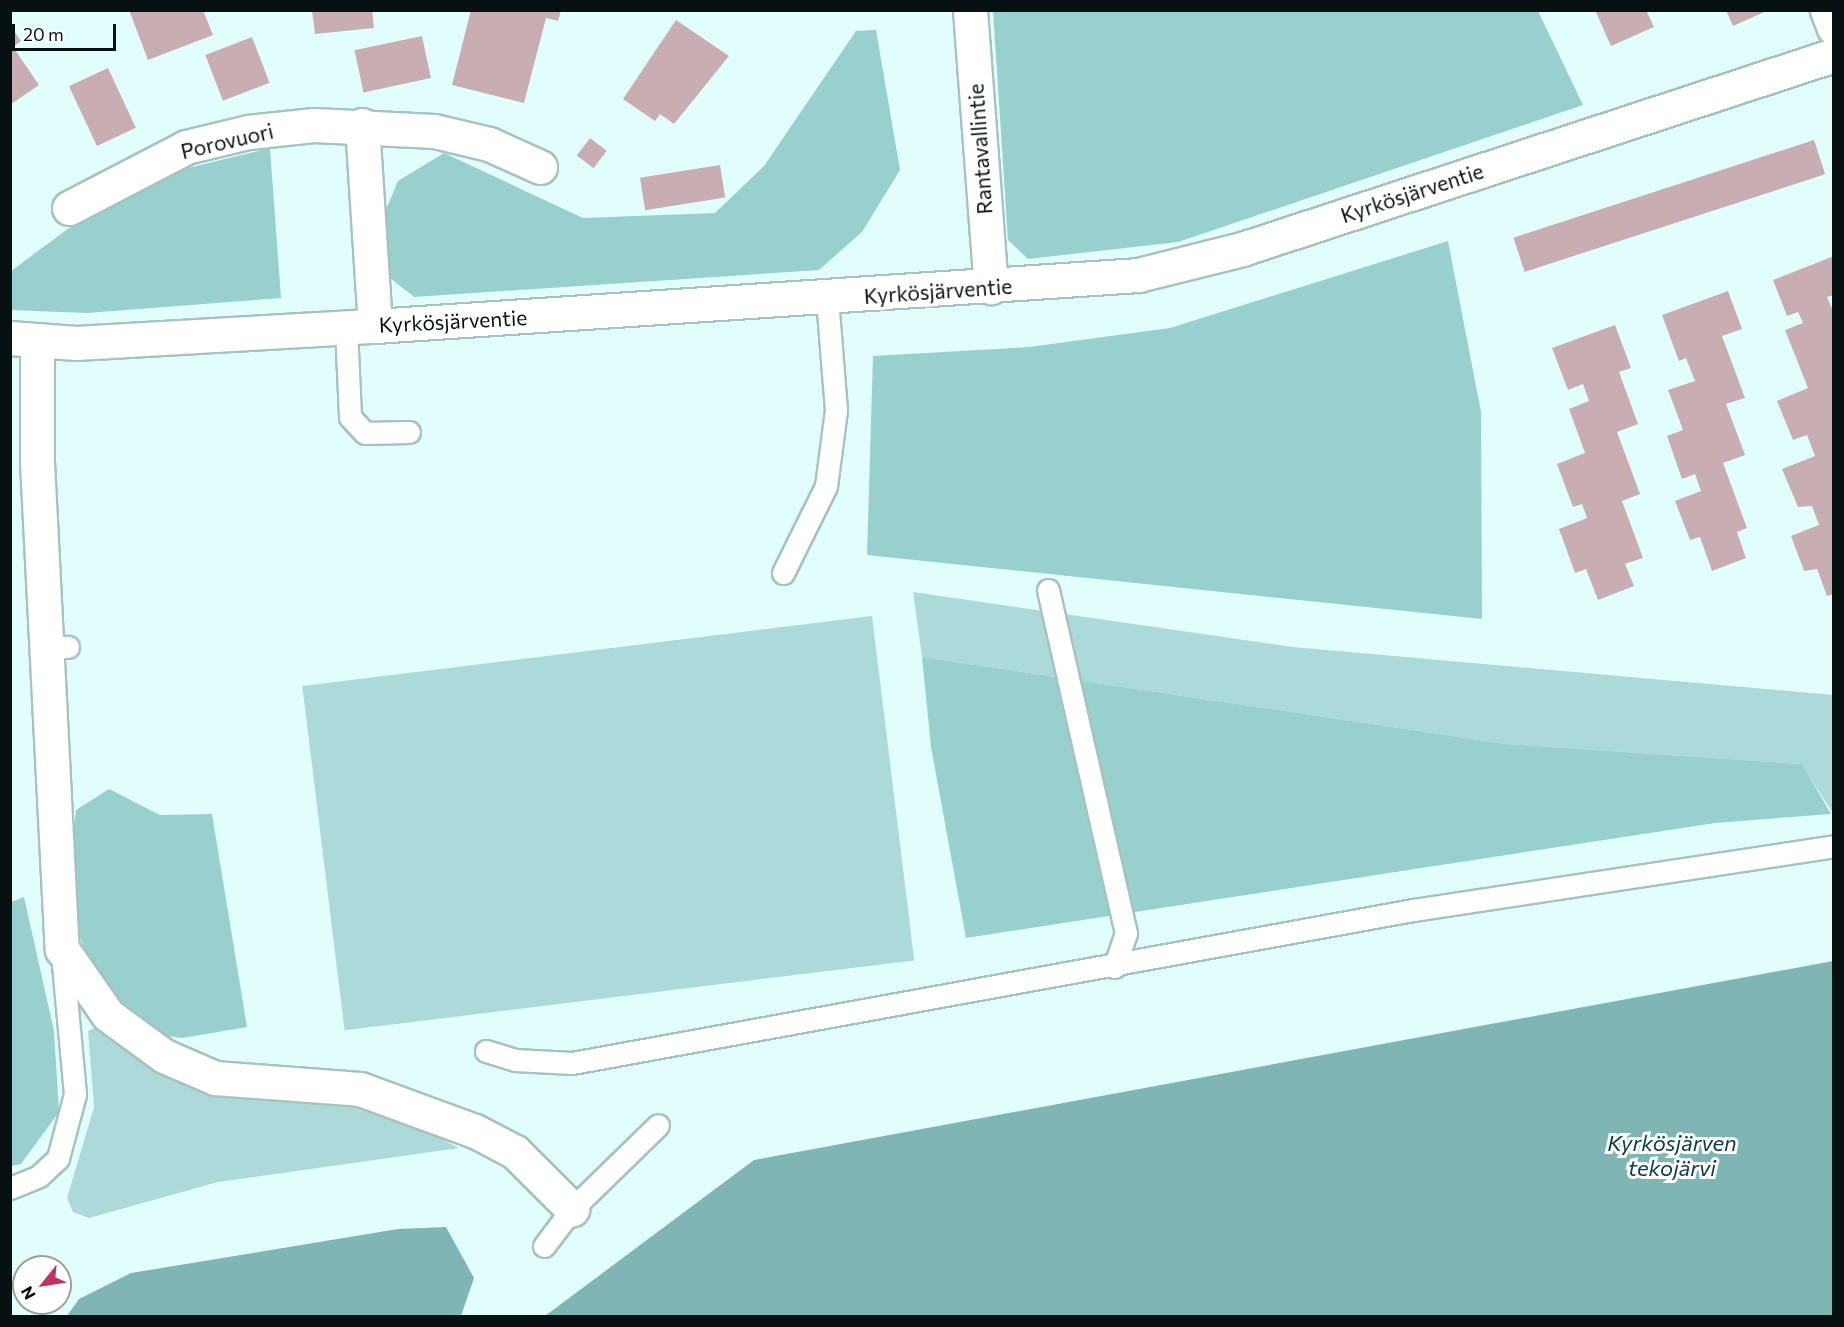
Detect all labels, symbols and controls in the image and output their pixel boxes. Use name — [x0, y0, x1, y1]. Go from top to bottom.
scale bar — [15, 12, 118, 50]
text: 20 m — [23, 23, 64, 45]
street label: Rantavallintie — [963, 83, 997, 215]
street label: Porovuori — [178, 118, 276, 164]
street label: Kyrkösjärventie — [1337, 158, 1487, 228]
street label: Kyrkösjärventie — [863, 273, 1013, 309]
street label: Kyrkösjärventie — [378, 305, 528, 337]
water label: Kyrkösjärven tekojärvi — [1607, 1129, 1737, 1180]
north arrow — [12, 1255, 72, 1315]
text: N — [16, 1283, 39, 1303]

